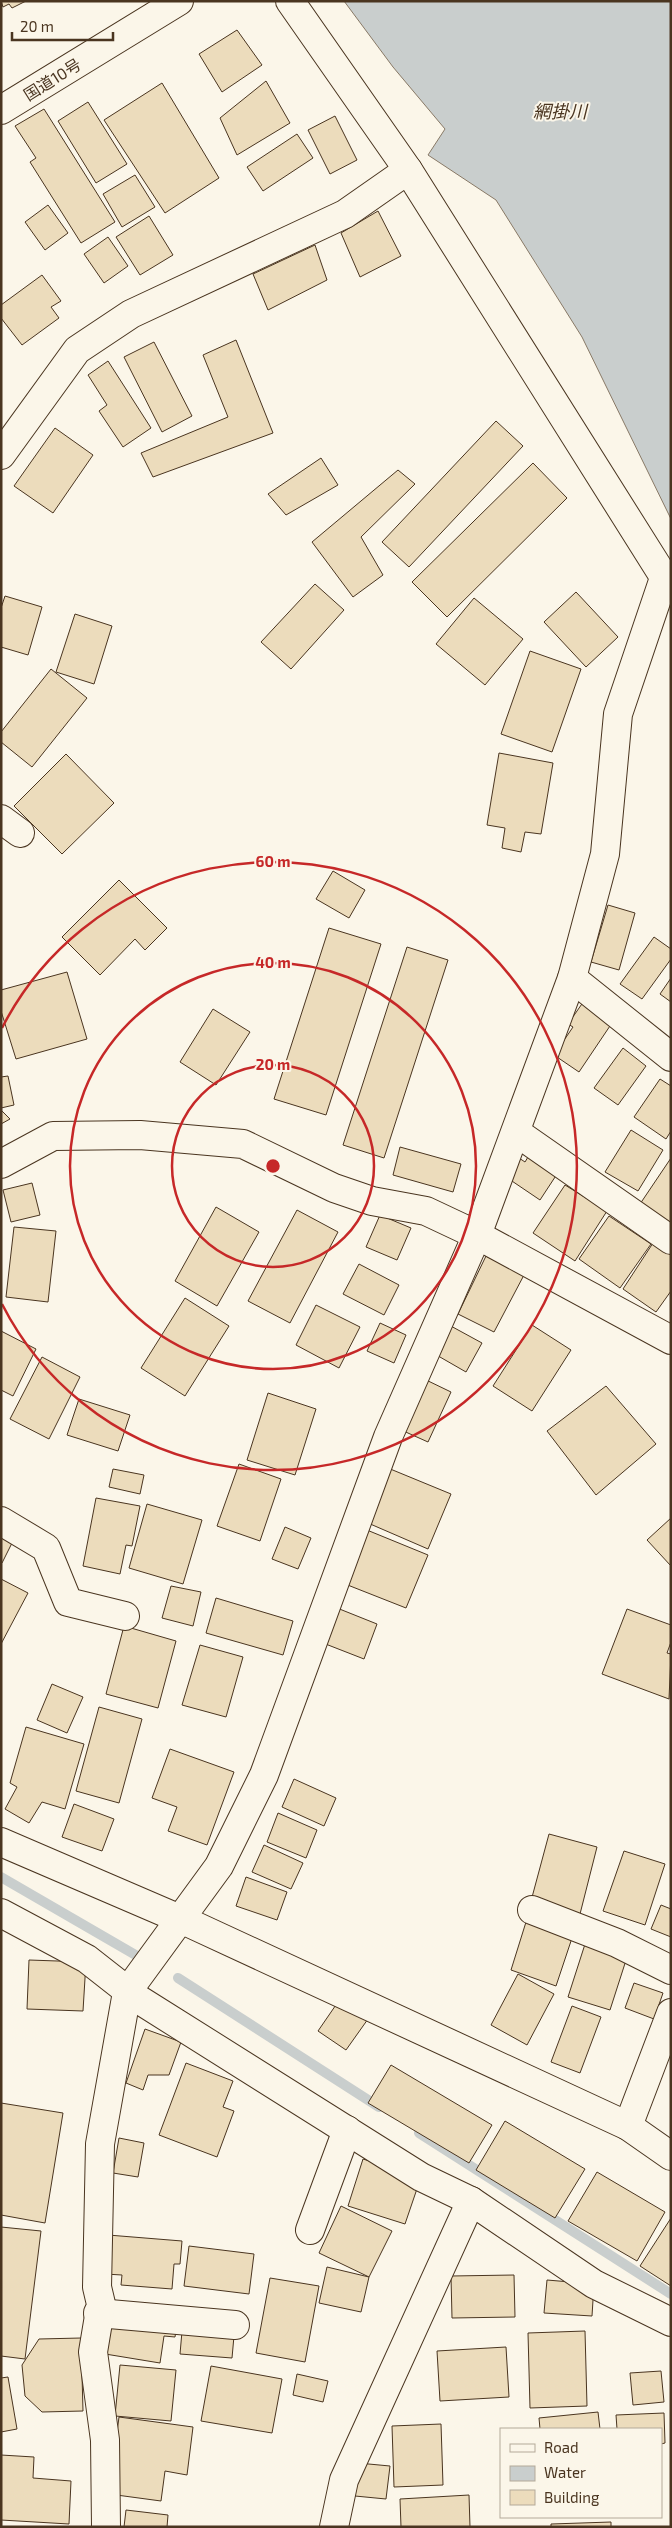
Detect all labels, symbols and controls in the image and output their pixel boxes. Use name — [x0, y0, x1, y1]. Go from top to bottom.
scale bar — [12, 10, 114, 42]
text: 20 m — [20, 17, 54, 35]
street label: 国道10号 — [20, 54, 84, 104]
water label: 網掛川 — [533, 100, 589, 122]
text: 60 m — [256, 852, 290, 870]
text: 40 m — [255, 953, 291, 971]
text: 20 m — [256, 1055, 290, 1073]
centre of rings — [264, 1157, 282, 1175]
legend — [500, 2428, 662, 2518]
text: Road — [544, 2438, 579, 2456]
text: Water — [544, 2463, 586, 2481]
text: Building — [544, 2488, 600, 2506]

